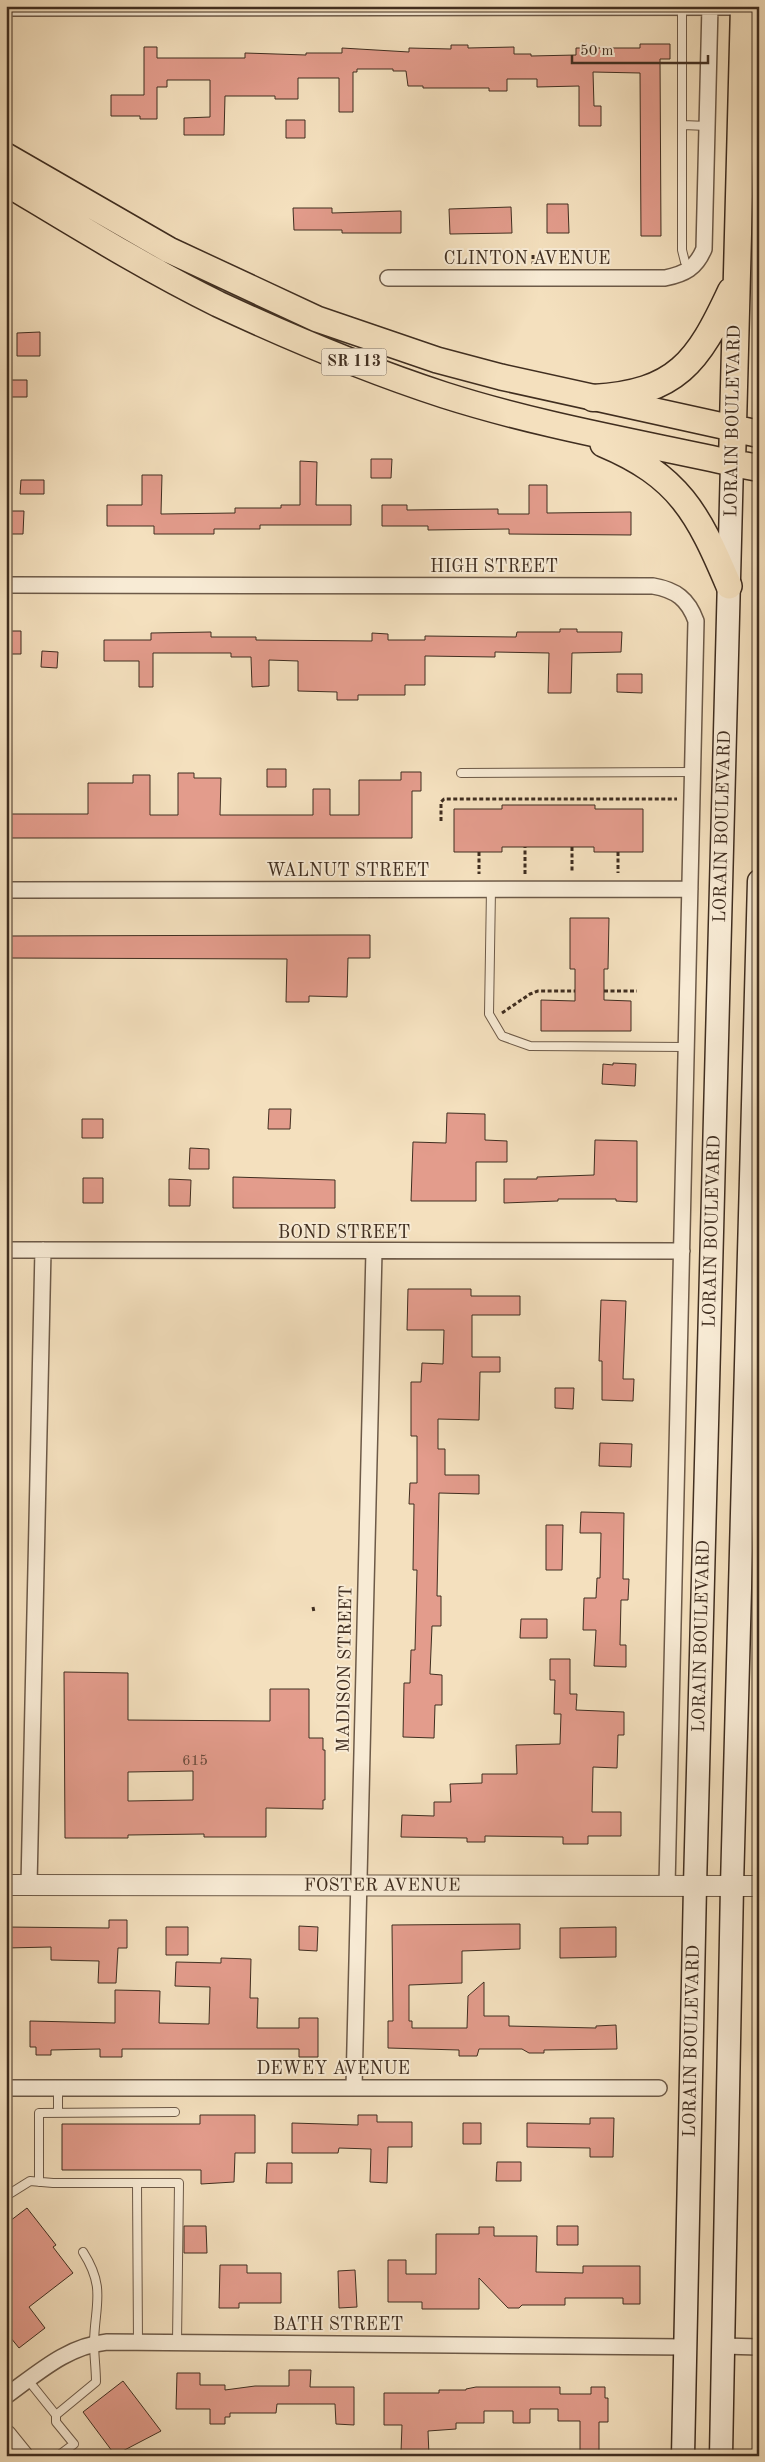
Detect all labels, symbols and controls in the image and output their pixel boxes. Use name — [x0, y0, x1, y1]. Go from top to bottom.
scale bar — [572, 32, 709, 64]
text: 50 m — [580, 44, 614, 59]
street label: CLINTON AVENUE — [444, 250, 610, 268]
street label: LORAIN BOULEVARD — [722, 325, 744, 517]
road number: SR 113 — [322, 348, 386, 376]
street label: HIGH STREET — [430, 558, 558, 576]
street label: LORAIN BOULEVARD — [711, 730, 734, 923]
street label: WALNUT STREET — [267, 862, 429, 880]
street label: LORAIN BOULEVARD — [701, 1135, 724, 1328]
street label: BOND STREET — [278, 1224, 410, 1242]
street label: LORAIN BOULEVARD — [690, 1540, 713, 1733]
street label: MADISON STREET — [335, 1585, 355, 1753]
house number: 615 — [182, 1754, 208, 1769]
street label: FOSTER AVENUE — [304, 1876, 460, 1895]
street label: LORAIN BOULEVARD — [681, 1945, 703, 2137]
street label: DEWEY AVENUE — [256, 2060, 410, 2078]
street label: BATH STREET — [273, 2316, 403, 2334]

